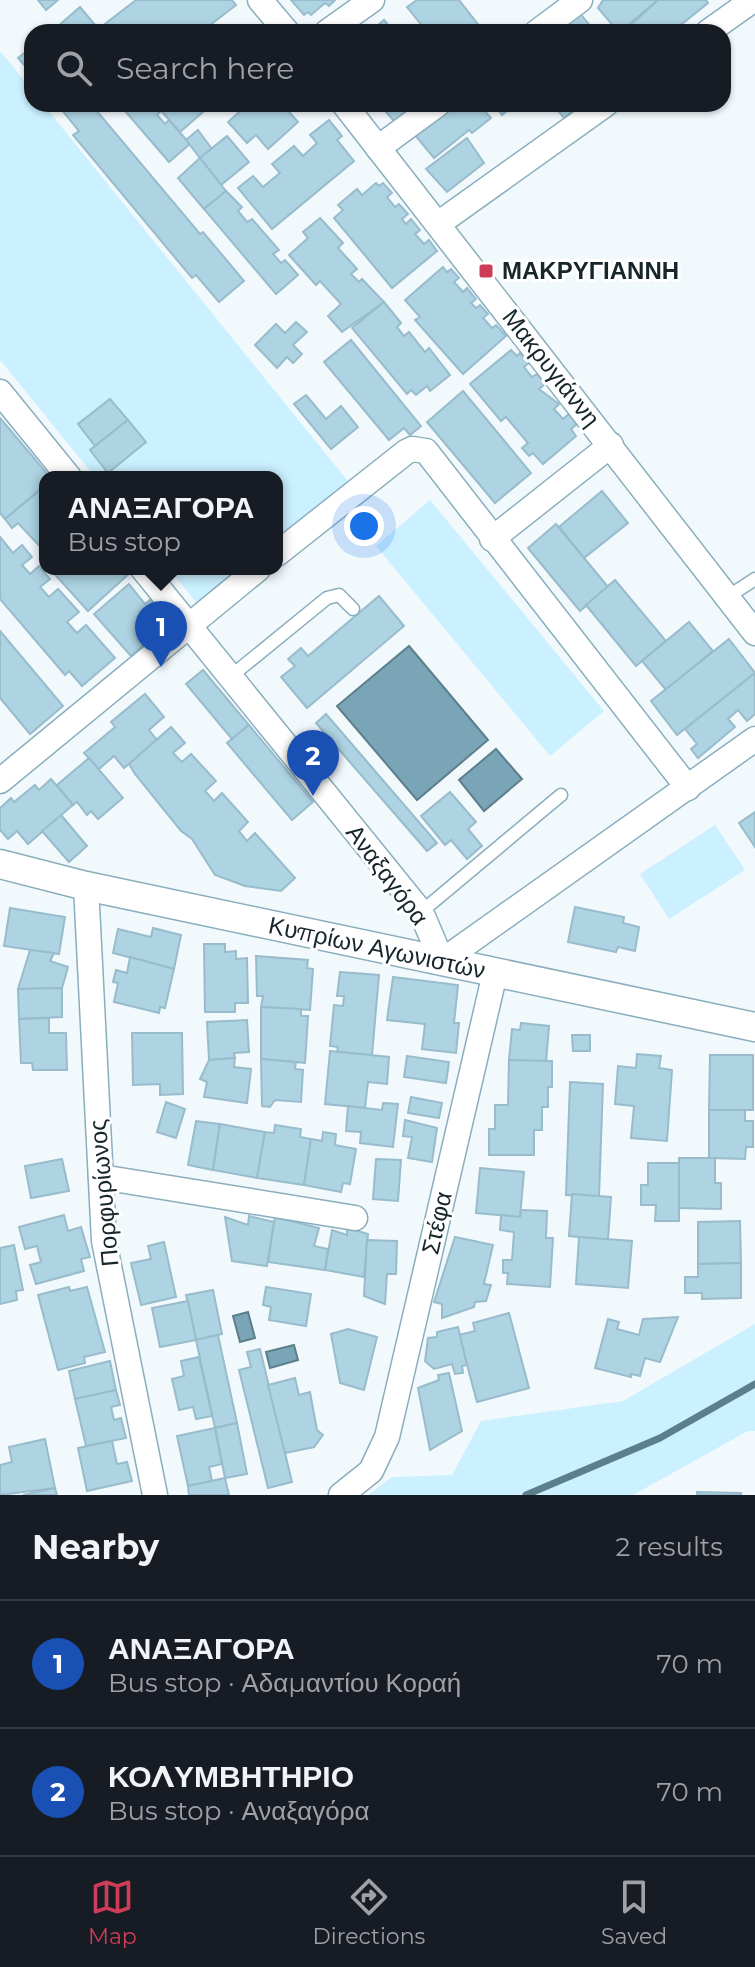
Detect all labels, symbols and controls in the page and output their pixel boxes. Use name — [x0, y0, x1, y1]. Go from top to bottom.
search box — [24, 24, 731, 112]
icon: search — [52, 46, 96, 90]
text: Search here — [116, 50, 294, 87]
place label: ΜΑΚΡΥΓΙΑΝΝΗ — [502, 256, 679, 285]
marker: ΜΑΚΡΥΓΙΑΝΝΗ — [477, 262, 495, 280]
street label: Μακρυγιάννη — [497, 303, 606, 432]
popup — [39, 471, 283, 575]
text: ΑΝΑΞΑΓΟΡΑ — [68, 489, 254, 526]
your location — [344, 506, 384, 546]
text: Bus stop — [68, 526, 181, 558]
pin: 1 — [135, 601, 187, 667]
pin: 2 — [287, 730, 339, 796]
street label: Αναξαγόρα — [340, 819, 435, 931]
street label: Κυπρίων Αγωνιστών — [266, 910, 488, 985]
street label: Πορφυρίωνος — [83, 1118, 124, 1268]
street label: Στέφα — [415, 1189, 458, 1257]
text: Nearby — [32, 1526, 159, 1568]
text: 2 results — [615, 1531, 723, 1563]
text: ΑΝΑΞΑΓΟΡΑ — [108, 1630, 295, 1667]
text: 1 — [53, 1648, 63, 1680]
text: 70 m — [657, 1648, 723, 1680]
text: Bus stop · Αδαμαντίου Κοραή — [108, 1667, 461, 1699]
text: ΚΟΛΥΜΒΗΤΗΡΙΟ — [108, 1758, 354, 1795]
text: 2 — [50, 1776, 66, 1808]
text: 70 m — [657, 1776, 723, 1808]
text: Bus stop · Αναξαγόρα — [108, 1795, 370, 1827]
tab: Map — [88, 1875, 137, 1950]
tab: Directions — [313, 1875, 425, 1950]
tab: Saved — [601, 1875, 667, 1950]

